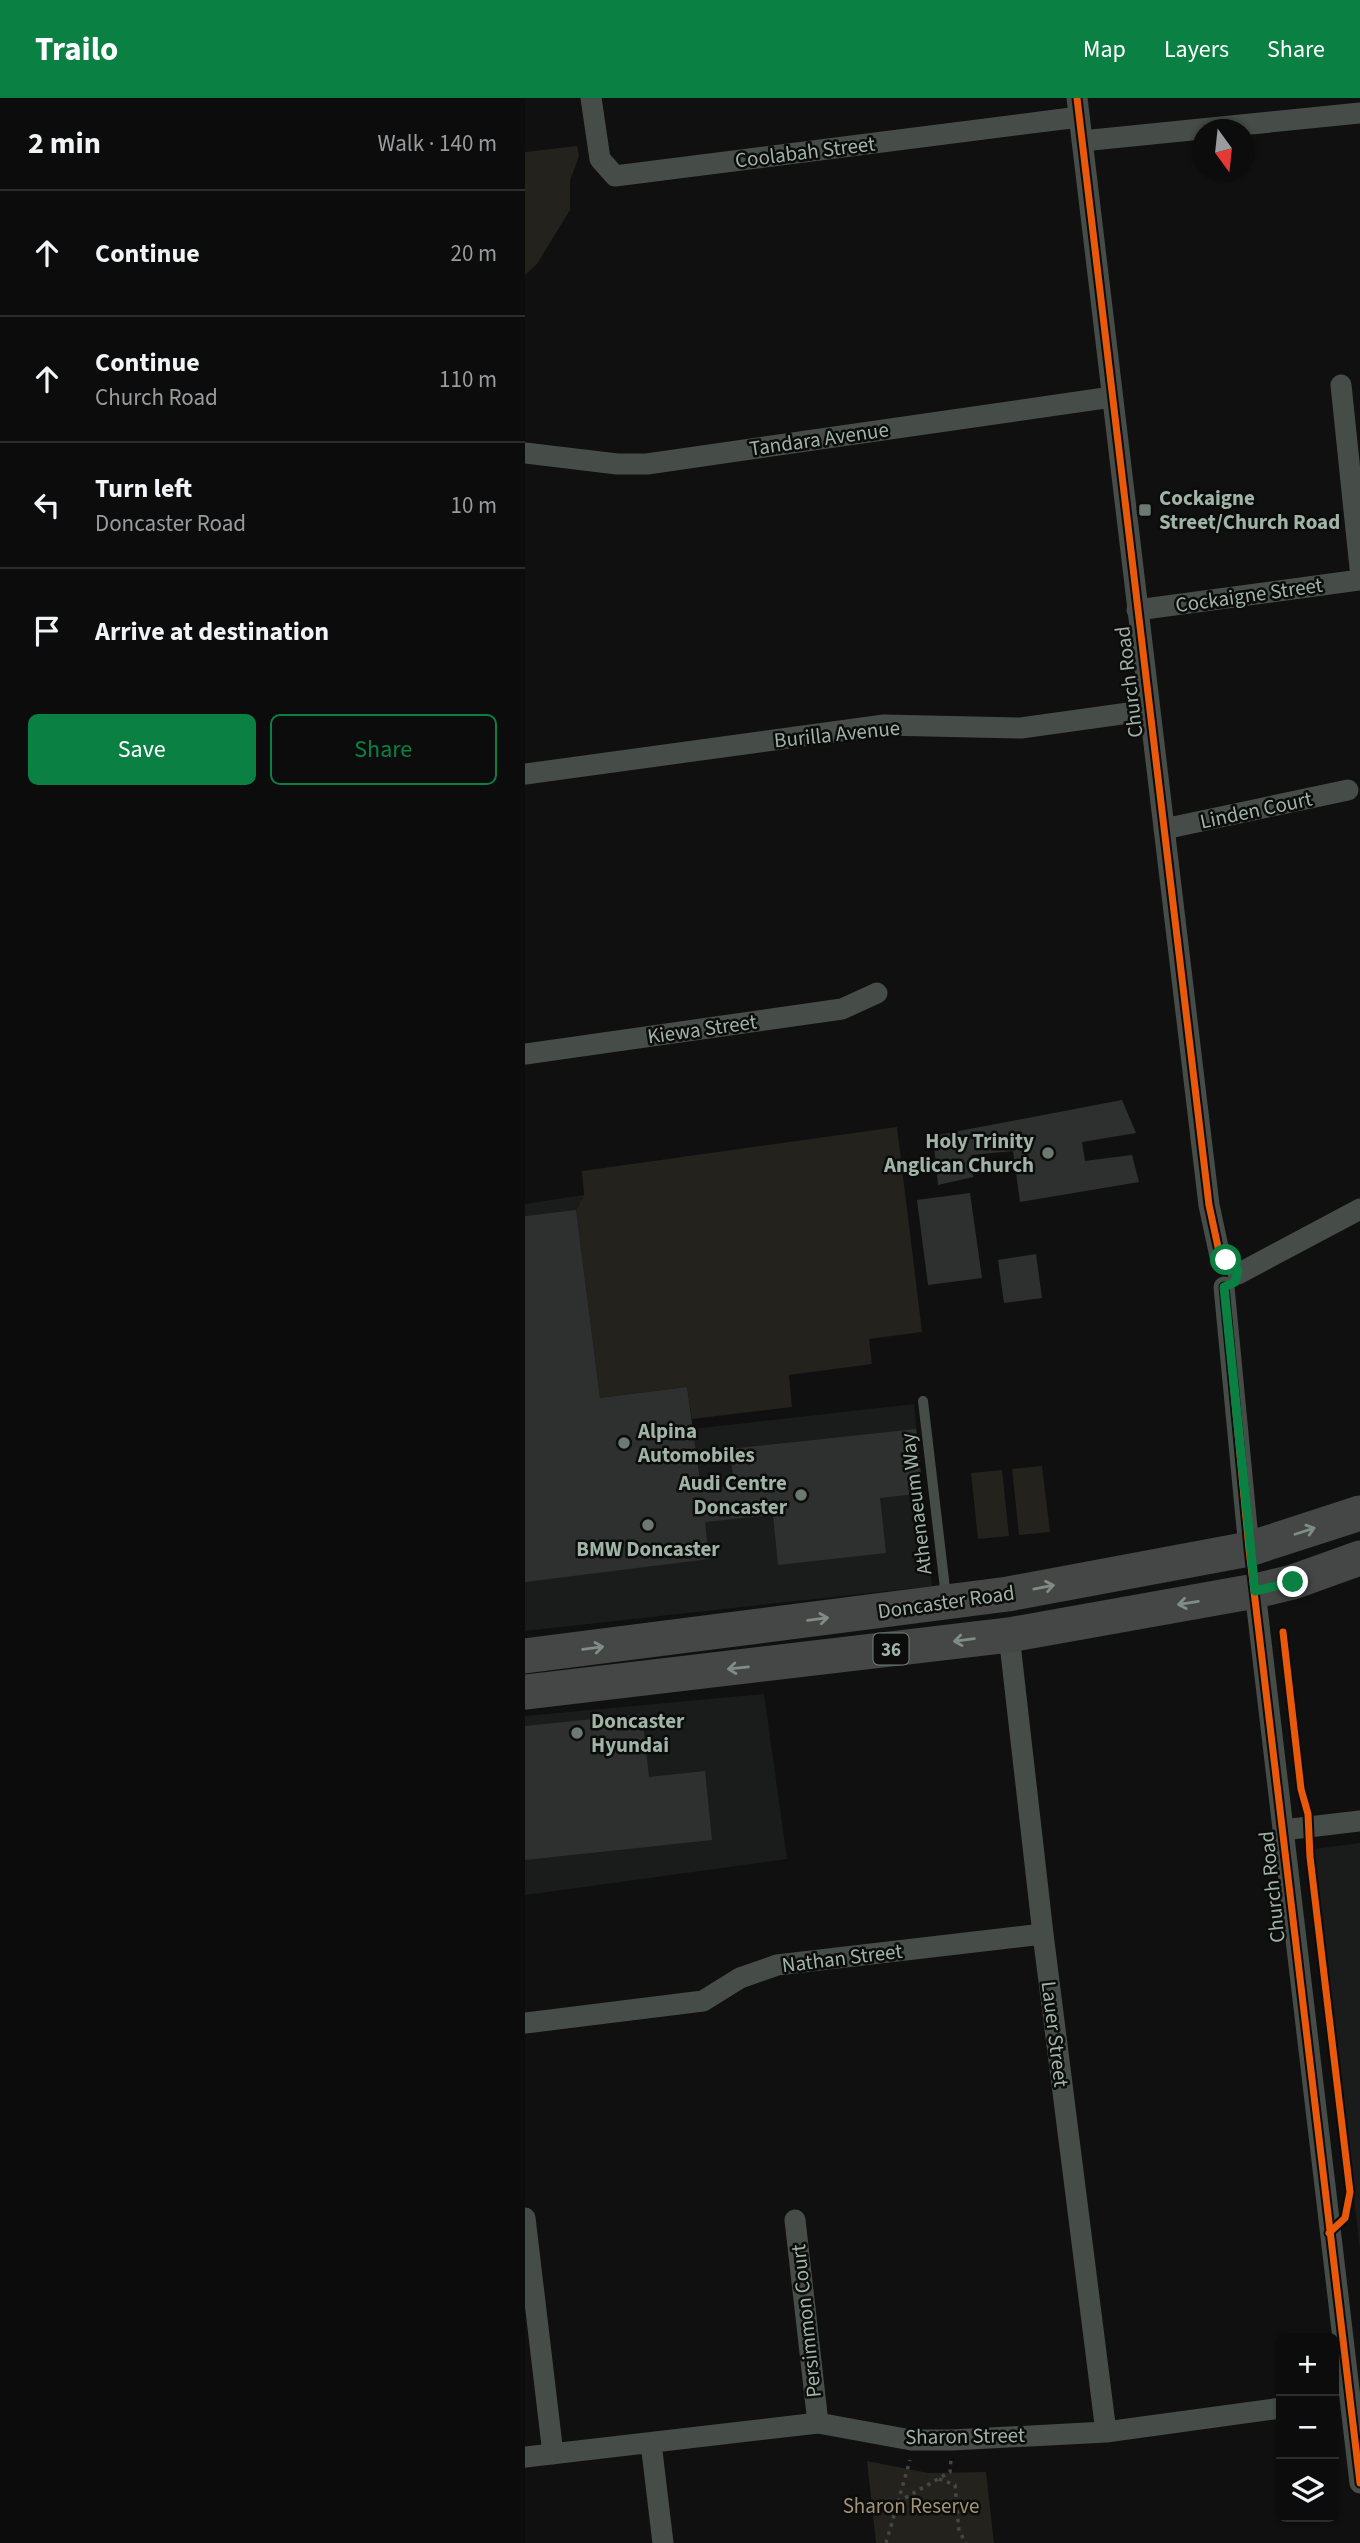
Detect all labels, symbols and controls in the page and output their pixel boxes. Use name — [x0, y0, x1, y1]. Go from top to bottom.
text: Trailo — [35, 26, 118, 73]
text: Map — [1083, 32, 1126, 67]
text: Layers — [1164, 32, 1229, 67]
text: Share — [1267, 32, 1325, 67]
north arrow — [1192, 119, 1255, 182]
text: 2 min — [28, 122, 101, 165]
text: Walk · 140 m — [378, 127, 497, 160]
street label: Coolabah Street — [733, 129, 877, 175]
icon: ahead — [28, 234, 66, 272]
text: Continue — [95, 235, 200, 272]
text: 20 m — [450, 237, 497, 270]
text: Continue — [95, 344, 200, 381]
icon: ahead — [28, 360, 66, 398]
text: 110 m — [439, 363, 497, 396]
text: Church Road — [95, 381, 218, 414]
street label: Tandara Avenue — [747, 414, 891, 464]
text: Turn left — [95, 470, 192, 507]
place label: Cockaigne Street/Church Road — [1159, 483, 1340, 537]
icon: left — [28, 486, 66, 524]
text: 10 m — [450, 489, 497, 522]
marker: Cockaigne Street/Church Road — [1137, 502, 1153, 518]
text: Doncaster Road — [95, 507, 246, 540]
street label: Cockaigne Street — [1174, 570, 1324, 620]
icon: arrive — [28, 612, 66, 650]
text: Arrive at destination — [95, 613, 329, 650]
street label: Church Road — [1107, 624, 1151, 740]
street label: Burilla Avenue — [773, 712, 901, 756]
button: Save — [28, 714, 256, 785]
button: Share — [270, 714, 497, 785]
street label: Linden Court — [1197, 783, 1315, 837]
street label: Kiewa Street — [645, 1006, 759, 1052]
place label: Holy Trinity Anglican Church — [883, 1126, 1034, 1180]
marker: Holy Trinity Anglican Church — [1040, 1145, 1056, 1161]
route start — [1210, 1244, 1241, 1275]
place label: Alpina Automobiles — [637, 1416, 755, 1470]
street label: Athenaeum Way — [892, 1431, 940, 1576]
marker: Alpina Automobiles — [616, 1435, 632, 1451]
place label: Audi Centre Doncaster — [678, 1468, 788, 1522]
marker: Audi Centre Doncaster — [793, 1487, 809, 1503]
marker: BMW Doncaster — [640, 1517, 656, 1533]
one-way arrow — [1293, 1524, 1315, 1536]
place label: BMW Doncaster — [576, 1534, 720, 1564]
route end — [1277, 1566, 1308, 1597]
street label: Doncaster Road — [876, 1578, 1016, 1626]
one-way arrow — [1032, 1580, 1055, 1593]
one-way arrow — [1177, 1597, 1200, 1610]
one-way arrow — [807, 1612, 829, 1625]
road number: 36 — [873, 1634, 909, 1665]
one-way arrow — [953, 1634, 976, 1647]
one-way arrow — [581, 1641, 604, 1654]
one-way arrow — [727, 1662, 750, 1675]
place label: Doncaster Hyundai — [591, 1706, 685, 1760]
marker: Doncaster Hyundai — [569, 1725, 585, 1741]
street label: Church Road — [1251, 1830, 1293, 1944]
street label: Nathan Street — [780, 1936, 904, 1980]
street label: Lauer Street — [1034, 1979, 1076, 2089]
street label: Persimmon Court — [783, 2243, 829, 2399]
map controls — [1276, 2333, 1339, 2522]
button: + — [1276, 2333, 1339, 2396]
button: − — [1276, 2396, 1339, 2459]
street label: Sharon Street — [905, 2420, 1025, 2452]
button: layers — [1276, 2459, 1339, 2522]
park label: Sharon Reserve — [843, 2491, 979, 2521]

